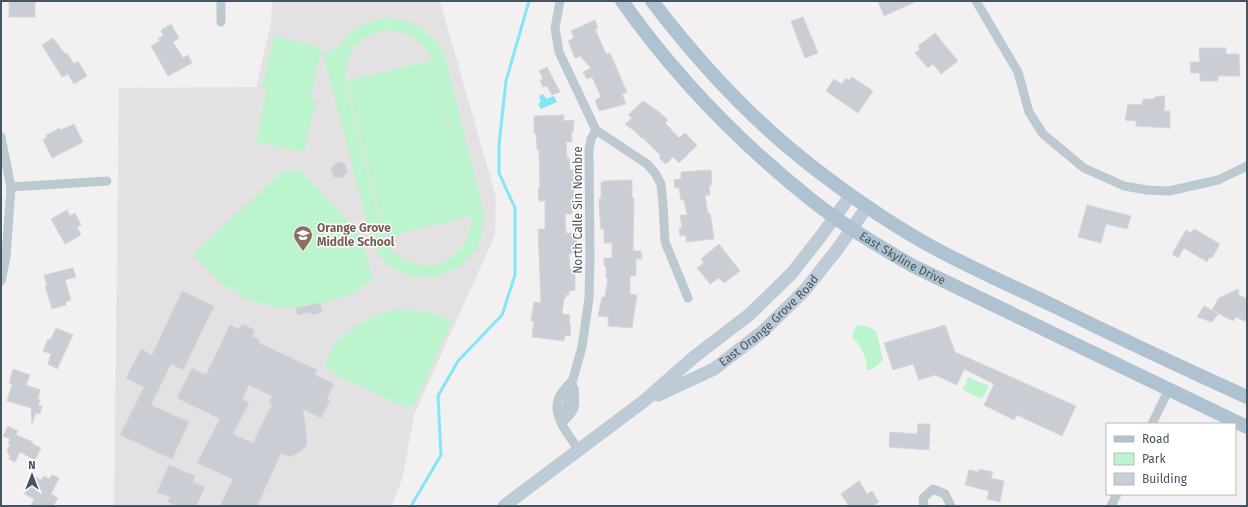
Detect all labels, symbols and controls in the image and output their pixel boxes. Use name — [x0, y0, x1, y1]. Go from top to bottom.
street label: North Calle Sin Nombre — [571, 146, 585, 274]
place label: Orange Grove Middle School — [317, 221, 395, 249]
school or university icon: Orange Grove Middle School — [292, 224, 314, 252]
street label: East Skyline Drive — [857, 229, 948, 288]
street label: East Orange Grove Road — [716, 272, 821, 369]
legend — [1106, 423, 1236, 495]
text: Road — [1142, 432, 1170, 446]
text: Park — [1142, 452, 1166, 466]
north arrow — [12, 455, 52, 495]
text: N — [28, 459, 36, 472]
text: Building — [1142, 472, 1188, 486]

